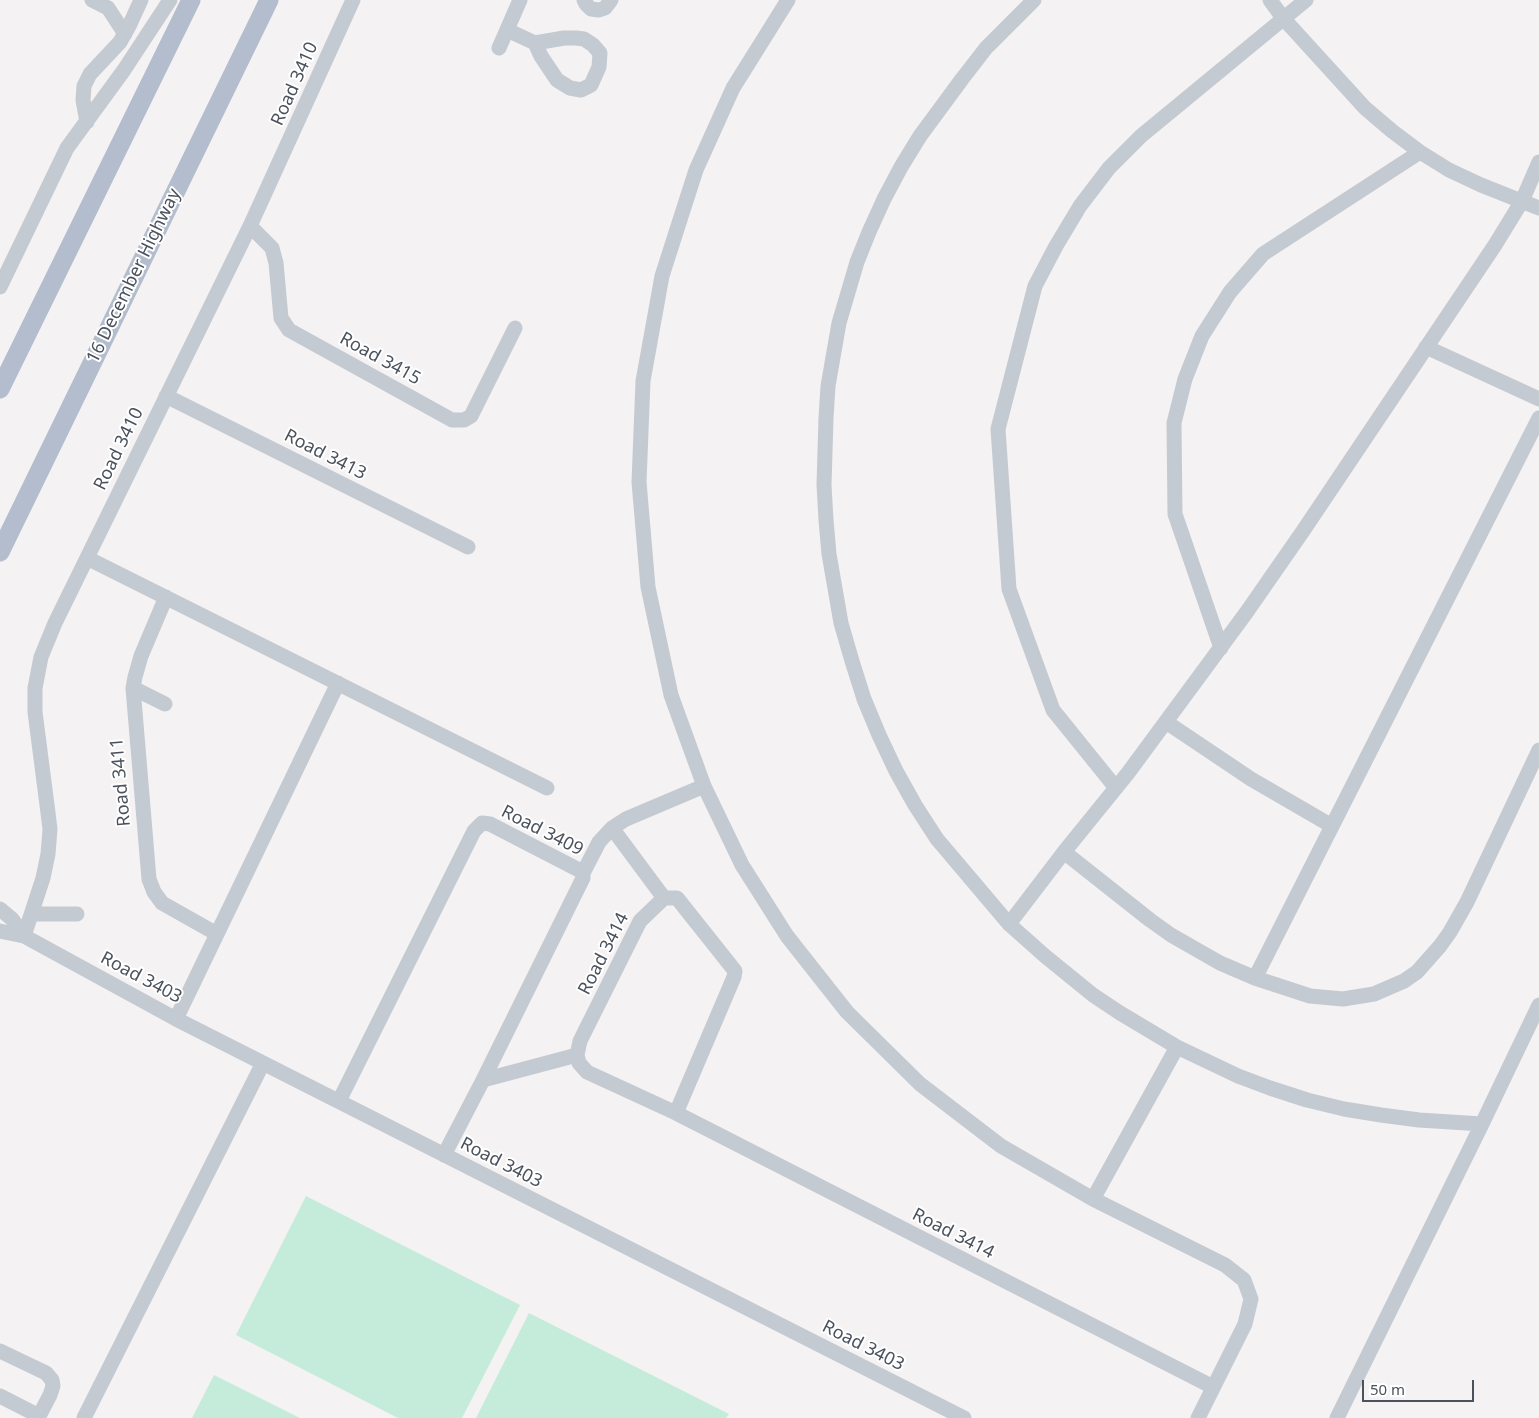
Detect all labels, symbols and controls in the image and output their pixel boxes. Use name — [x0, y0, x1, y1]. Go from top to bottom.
street label: Road 3410 — [267, 39, 323, 129]
street label: 16 December Highway — [82, 185, 186, 367]
street label: Road 3415 — [336, 328, 424, 390]
street label: Road 3410 — [90, 404, 148, 494]
street label: Road 3413 — [280, 425, 370, 485]
street label: Road 3411 — [106, 737, 136, 827]
street label: Road 3409 — [497, 801, 587, 861]
street label: Road 3414 — [574, 909, 634, 999]
street label: Road 3403 — [97, 948, 185, 1008]
street label: Road 3403 — [456, 1133, 546, 1193]
street label: Road 3414 — [908, 1204, 998, 1264]
street label: Road 3403 — [818, 1316, 908, 1376]
scale bar — [1364, 1370, 1476, 1402]
text: 50 m — [1370, 1379, 1405, 1399]

